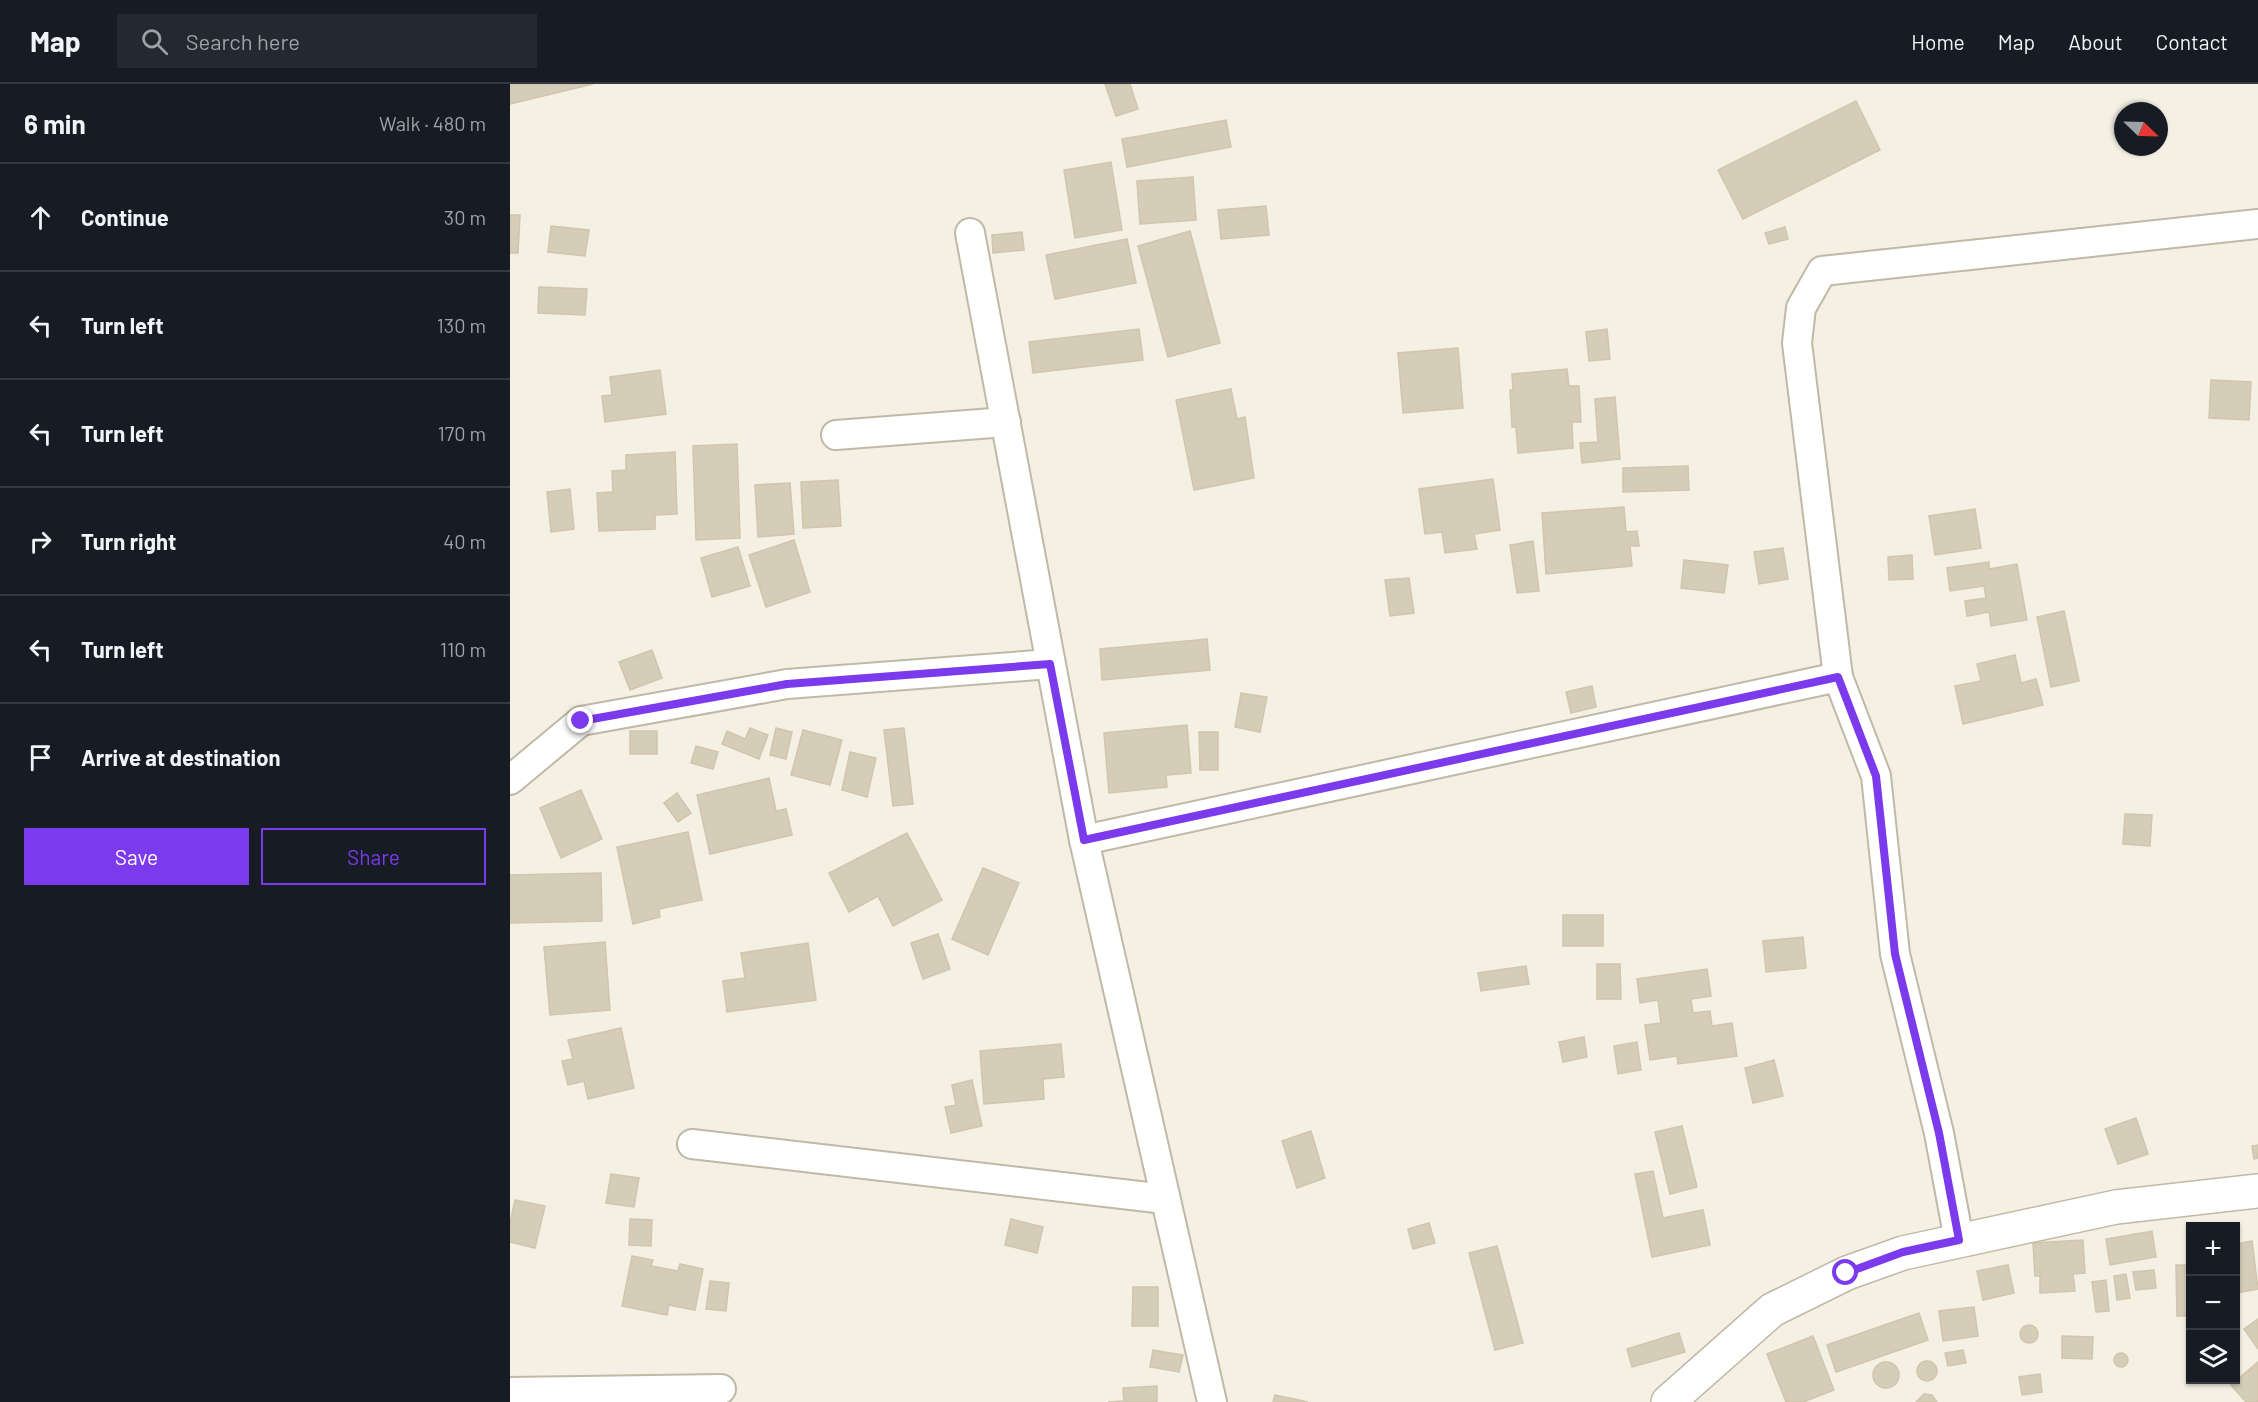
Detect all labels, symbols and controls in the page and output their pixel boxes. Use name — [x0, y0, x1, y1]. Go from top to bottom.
search box — [117, 14, 537, 68]
text: Map — [30, 24, 81, 58]
icon: search — [138, 25, 171, 58]
text: Search here — [186, 28, 300, 54]
text: Home — [1911, 29, 1965, 54]
text: Map — [1998, 29, 2035, 54]
text: About — [2068, 29, 2123, 54]
text: Contact — [2156, 29, 2228, 54]
north arrow — [2114, 102, 2168, 156]
text: 6 min — [24, 108, 86, 139]
text: Walk · 480 m — [379, 111, 486, 135]
icon: ahead — [24, 201, 57, 234]
text: Continue — [81, 204, 169, 230]
text: 30 m — [444, 205, 486, 229]
icon: left — [24, 309, 57, 342]
text: Turn left — [81, 312, 164, 338]
text: 130 m — [437, 313, 486, 337]
icon: left — [24, 417, 57, 450]
text: Turn left — [81, 420, 164, 446]
text: 170 m — [438, 421, 486, 445]
icon: right — [24, 525, 57, 558]
text: Turn right — [81, 528, 176, 554]
text: 40 m — [443, 529, 486, 553]
icon: left — [24, 633, 57, 666]
text: Turn left — [81, 636, 164, 662]
text: 110 m — [440, 637, 486, 661]
route end — [567, 707, 593, 733]
icon: arrive — [24, 741, 57, 774]
text: Arrive at destination — [81, 744, 280, 770]
button: Save — [24, 828, 249, 885]
button: Share — [261, 828, 486, 885]
map controls — [2186, 1222, 2240, 1384]
button: + — [2186, 1222, 2240, 1276]
route start — [1832, 1259, 1858, 1285]
button: − — [2186, 1276, 2240, 1330]
button: layers — [2186, 1330, 2240, 1384]

